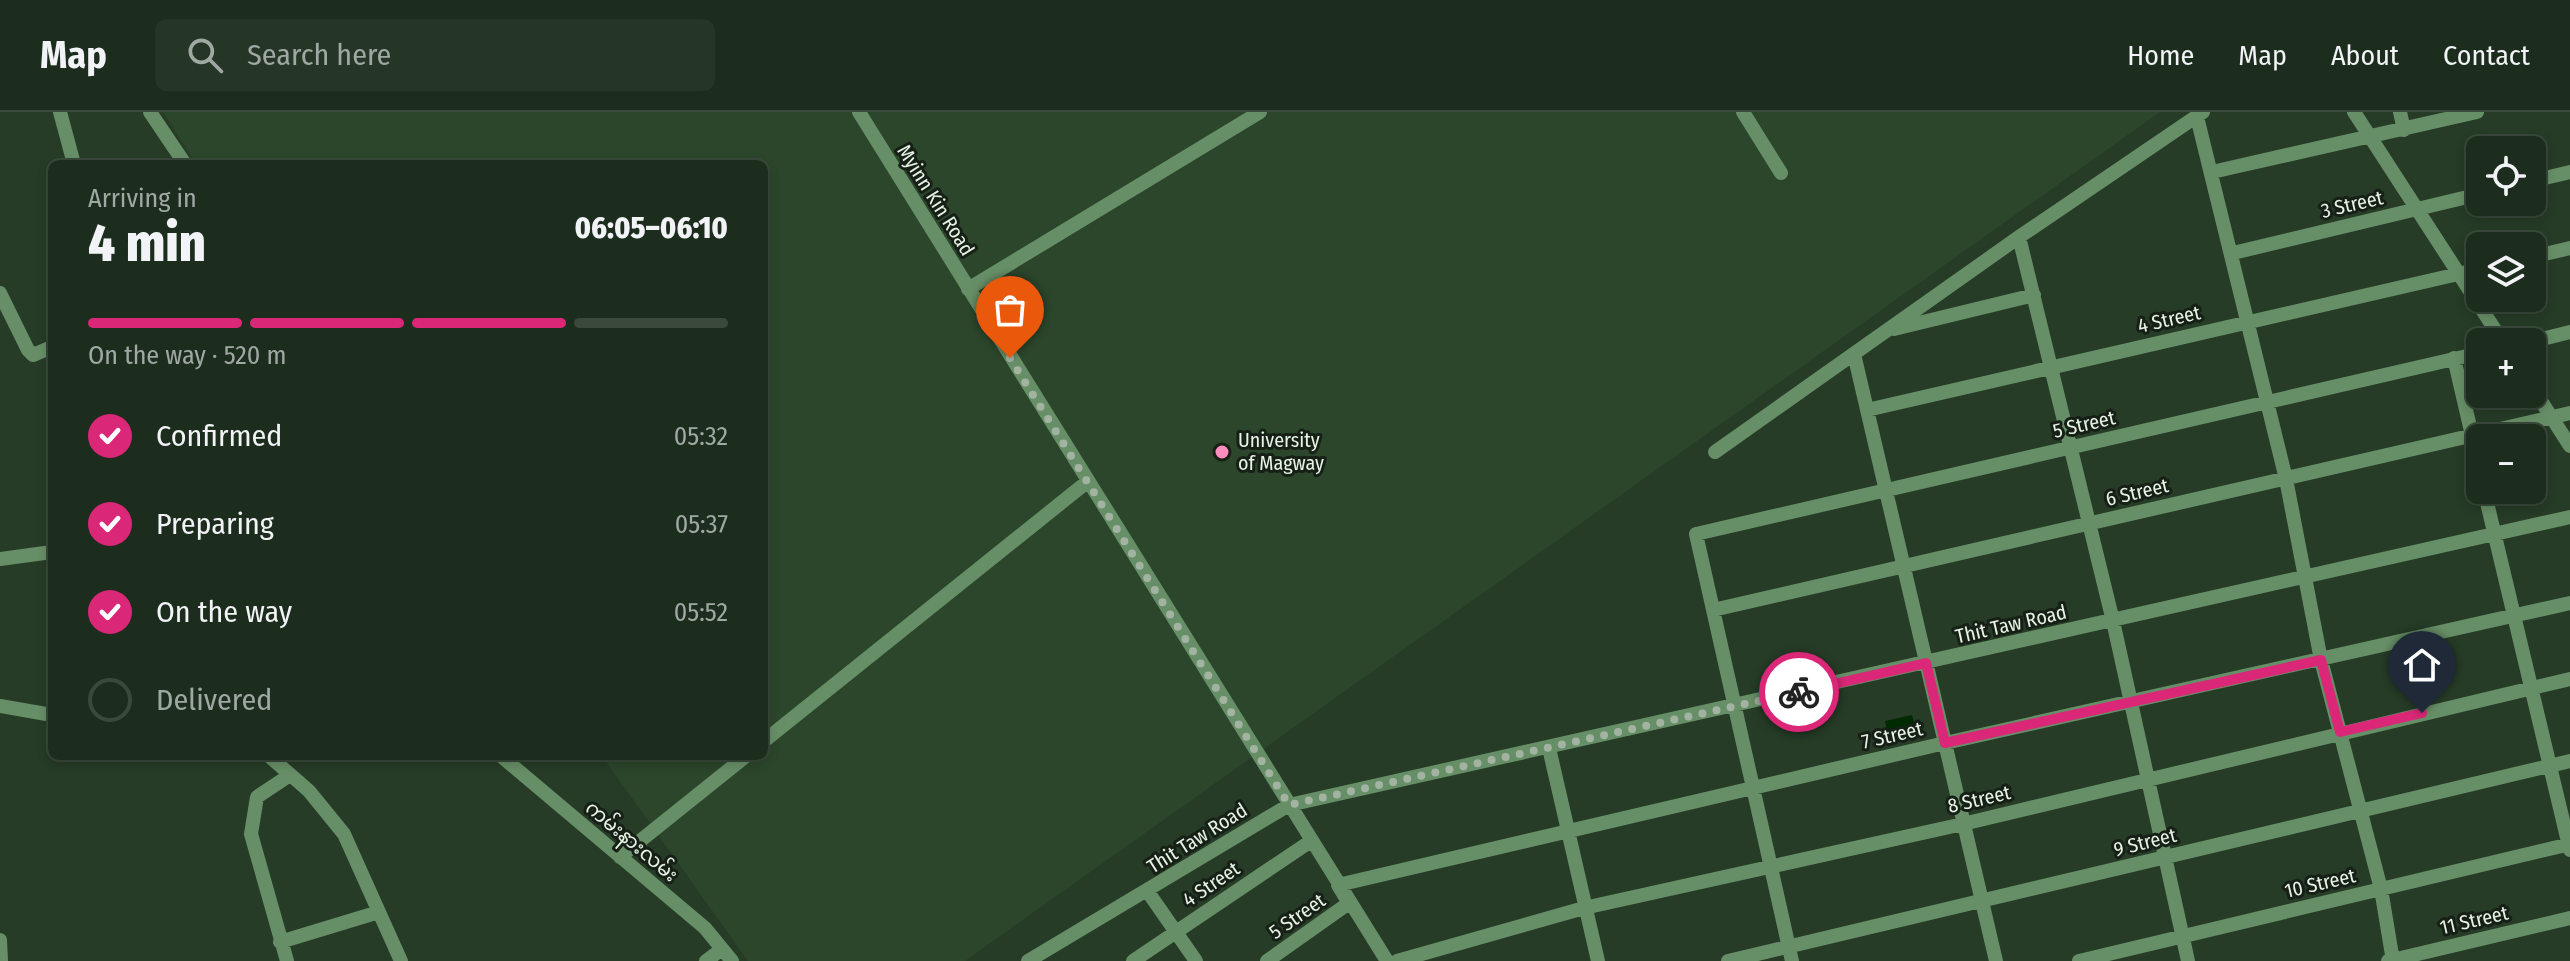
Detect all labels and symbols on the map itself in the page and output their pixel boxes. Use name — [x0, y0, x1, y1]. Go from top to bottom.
street label: Myinn Kin Road — [892, 140, 980, 260]
street label: 3 Street — [2319, 185, 2386, 223]
pin — [976, 276, 1044, 358]
street label: 4 Street — [2135, 300, 2203, 338]
street label: 5 Street — [2051, 405, 2118, 443]
place label: University of Magway — [1238, 428, 1324, 475]
marker: University of Magway — [1213, 443, 1231, 461]
street label: 6 Street — [2103, 473, 2171, 511]
street label: Thit Taw Road — [1953, 600, 2069, 648]
pin — [2388, 631, 2456, 713]
courier — [1759, 652, 1839, 732]
street label: 7 Street — [1859, 716, 1925, 754]
street label: 8 Street — [1945, 780, 2013, 818]
street label: ကမ်းနားလမ်း — [578, 794, 684, 890]
street label: Thit Taw Road — [1143, 798, 1251, 878]
street label: 9 Street — [2111, 823, 2179, 861]
street label: 4 Street — [1178, 856, 1244, 912]
street label: 10 Street — [2282, 863, 2358, 903]
street label: 5 Street — [1264, 888, 1330, 944]
street label: 11 Street — [2438, 900, 2511, 939]

